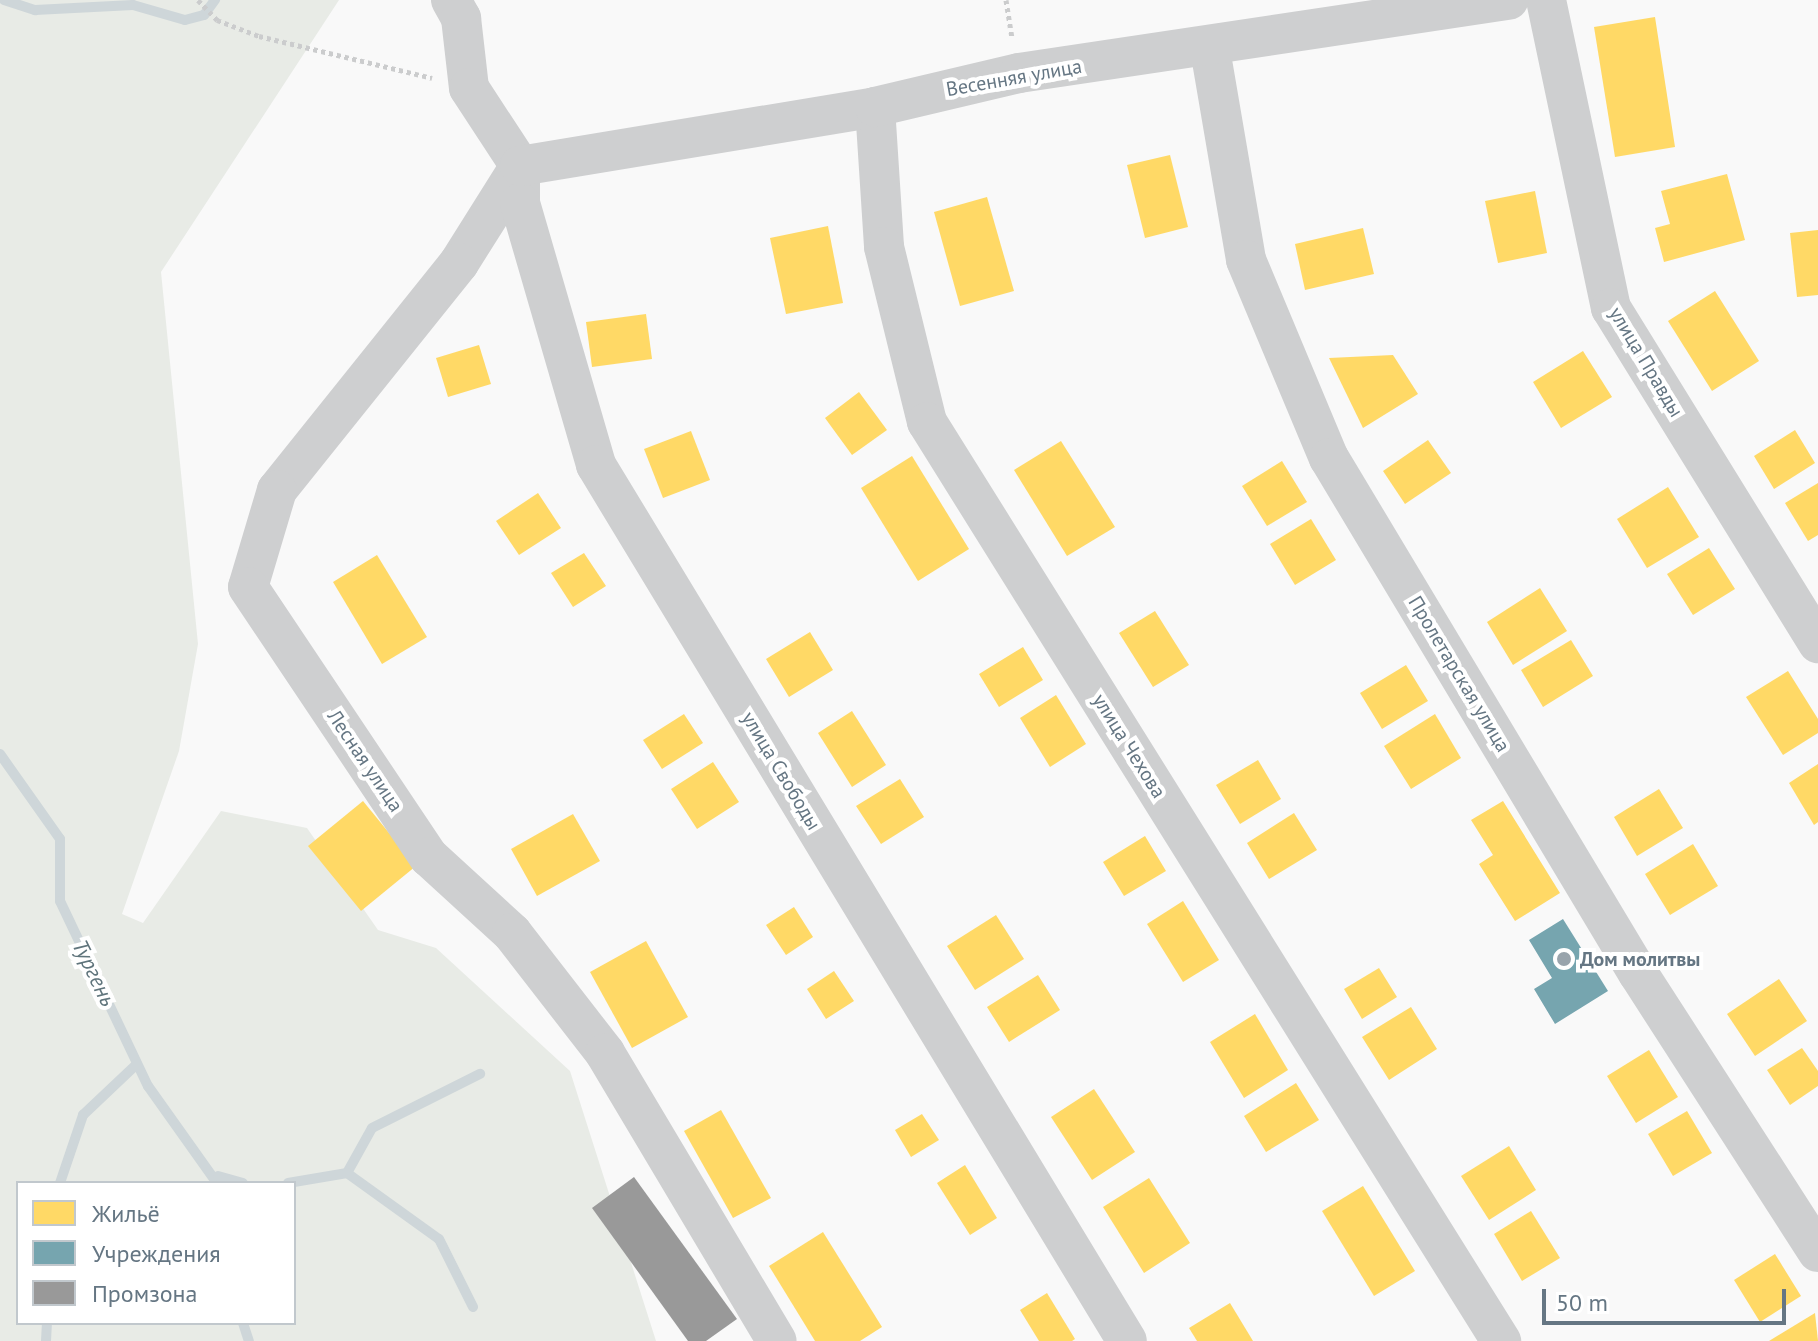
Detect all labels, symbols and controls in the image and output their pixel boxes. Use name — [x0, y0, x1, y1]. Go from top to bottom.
street label: Весенняя улица — [944, 54, 1084, 102]
street label: улица Правды — [1604, 303, 1688, 421]
street label: Пролетарская улица — [1403, 592, 1515, 756]
street label: улица Чехова — [1087, 689, 1171, 803]
street label: Лесная улица — [322, 705, 408, 817]
street label: улица Свободы — [736, 708, 826, 834]
water label: Тургень — [67, 935, 121, 1011]
place label: Дом молитвы — [1580, 947, 1700, 971]
marker: Дом молитвы — [1555, 950, 1573, 968]
legend — [16, 1181, 296, 1325]
text: Жильё — [92, 1198, 160, 1229]
text: Учреждения — [92, 1238, 221, 1269]
scale bar — [1546, 1273, 1790, 1323]
text: Промзона — [92, 1278, 197, 1309]
text: 50 m — [1556, 1287, 1608, 1318]

